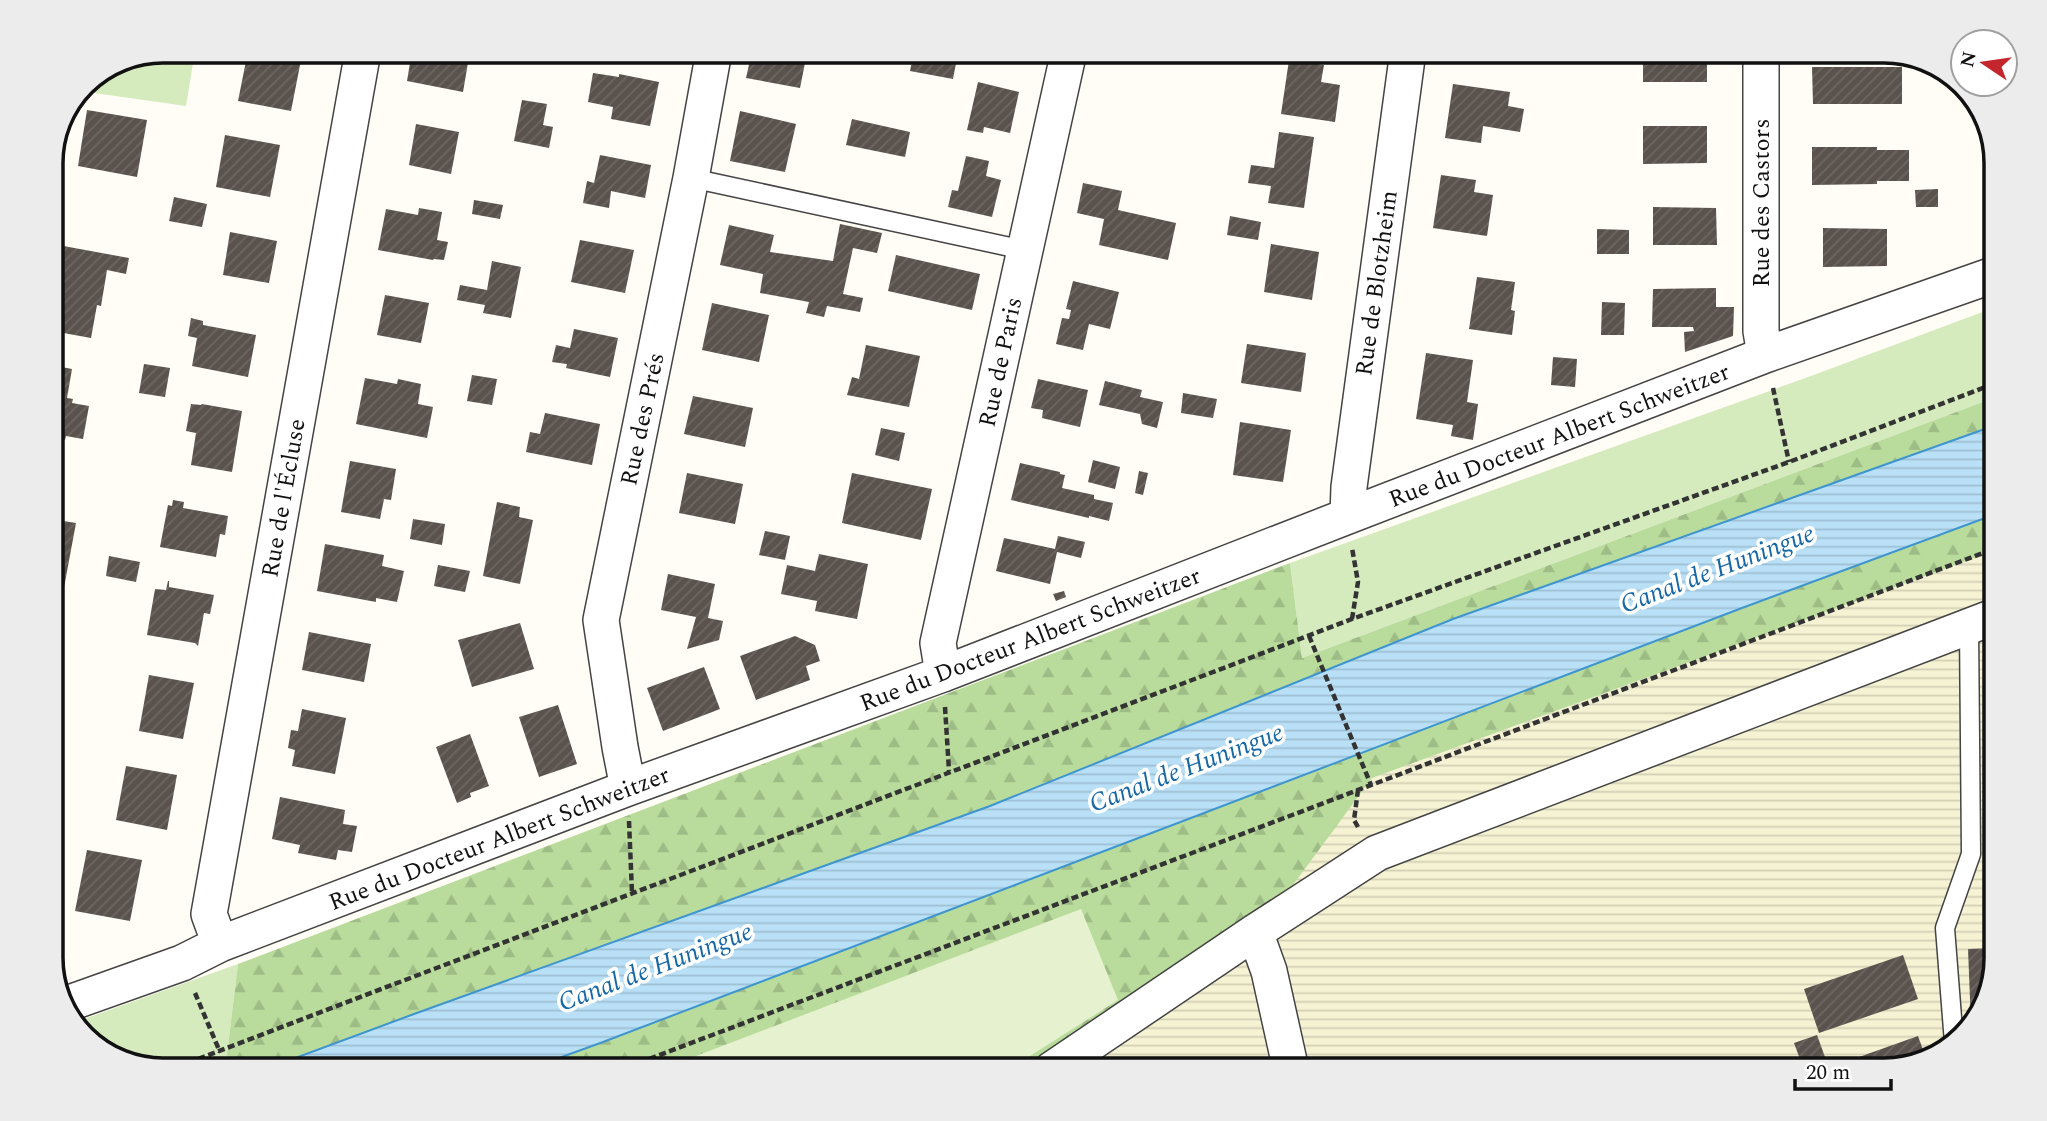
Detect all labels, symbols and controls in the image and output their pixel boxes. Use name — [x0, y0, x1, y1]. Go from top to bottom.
north arrow — [1949, 28, 2019, 98]
text: N — [1953, 49, 1985, 70]
street label: Rue des Castors — [1744, 119, 1780, 287]
street label: Rue de Blotzheim — [1346, 188, 1408, 378]
street label: Rue de Paris — [970, 294, 1032, 430]
street label: Rue des Prés — [611, 349, 675, 489]
street label: Rue du Docteur Albert Schweitzer — [1384, 354, 1735, 518]
street label: Rue de l'Écluse — [252, 416, 316, 580]
water label: Canal de Huningue — [1614, 513, 1821, 624]
street label: Rue du Docteur Albert Schweitzer — [855, 558, 1206, 722]
water label: Canal de Huningue — [1083, 712, 1290, 823]
street label: Rue du Docteur Albert Schweitzer — [324, 757, 675, 921]
water label: Canal de Huningue — [552, 911, 759, 1022]
scale bar — [1795, 1048, 1891, 1092]
text: 20 m — [1806, 1057, 1850, 1089]

